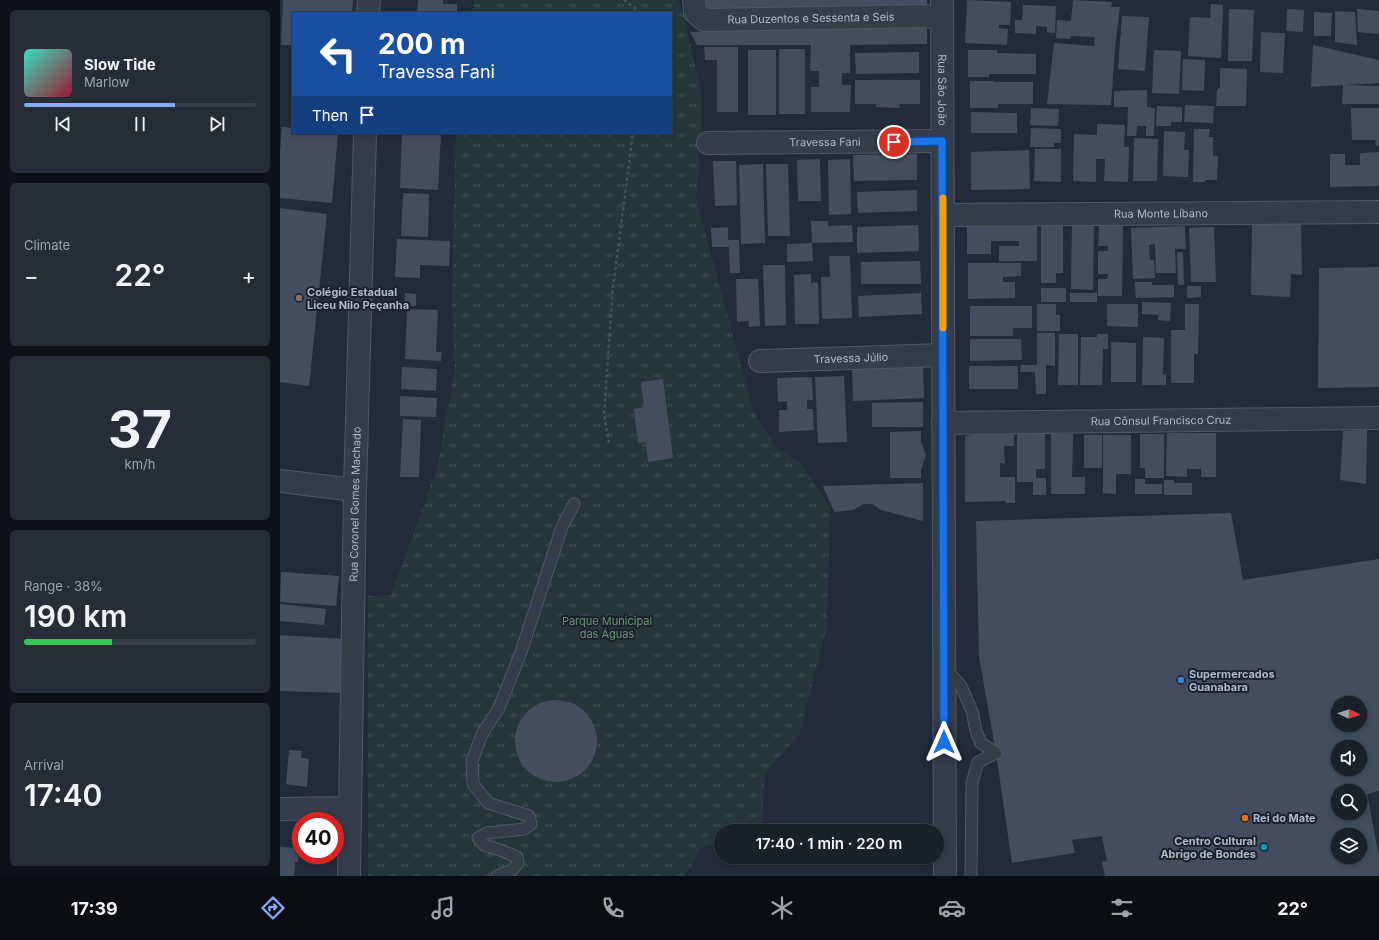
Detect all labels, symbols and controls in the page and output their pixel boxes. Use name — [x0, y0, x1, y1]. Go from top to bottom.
street label: Rua Duzentos e Sessenta e Seis — [727, 10, 895, 27]
text: 200 m — [378, 27, 466, 61]
icon: left — [312, 28, 364, 80]
street label: Rua São João — [935, 54, 949, 126]
text: Slow Tide — [84, 55, 156, 74]
text: Travessa Fani — [378, 61, 495, 82]
text: Marlow — [84, 74, 130, 90]
icon: arrive — [356, 104, 378, 126]
text: Then — [312, 106, 348, 125]
icon: previous — [52, 113, 74, 135]
icon: pause — [129, 113, 151, 135]
icon: next — [206, 113, 228, 135]
pin — [877, 125, 911, 159]
icon: arrive — [883, 131, 905, 153]
street label: Travessa Fani — [789, 135, 861, 149]
street label: Rua Monte Líbano — [1114, 206, 1208, 221]
text: Climate — [24, 237, 70, 253]
text: 22° — [114, 257, 166, 293]
text: − — [24, 263, 39, 289]
text: + — [241, 263, 256, 289]
place label: Colégio Estadual Liceu Nilo Peçanha — [307, 285, 409, 312]
marker: Colégio Estadual Liceu Nilo Peçanha — [294, 293, 304, 303]
street label: Travessa Júlio — [813, 350, 889, 366]
text: 37 — [108, 398, 172, 461]
street label: Rua Cônsul Francisco Cruz — [1091, 413, 1231, 428]
street label: Rua Coronel Gomes Machado — [347, 426, 364, 582]
text: km/h — [125, 456, 155, 472]
text: Range · 38% — [24, 578, 103, 594]
text: 190 km — [24, 598, 127, 634]
park label: Parque Municipal das Águas — [562, 614, 652, 641]
place label: Supermercados Guanabara — [1189, 667, 1275, 694]
marker: Supermercados Guanabara — [1176, 675, 1186, 685]
north arrow — [1331, 696, 1367, 732]
map controls — [1331, 696, 1367, 864]
position arrow — [923, 721, 965, 763]
button: sound — [1331, 740, 1367, 776]
text: Arrival — [24, 757, 64, 773]
text: 17:40 — [24, 777, 102, 813]
button: search — [1331, 784, 1367, 820]
place label: Rei do Mate — [1253, 811, 1316, 825]
speed limit sign: 40 — [292, 812, 344, 864]
marker: Rei do Mate — [1240, 813, 1250, 823]
button: layers — [1331, 828, 1367, 864]
text: 17:40 · 1 min · 220 m — [756, 834, 902, 853]
place label: Centro Cultural Abrigo de Bondes — [1160, 834, 1256, 861]
marker: Centro Cultural Abrigo de Bondes — [1259, 842, 1269, 852]
icon: directions — [259, 894, 287, 922]
icon: music — [429, 894, 457, 922]
icon: phone — [599, 894, 627, 922]
icon: climate — [768, 894, 796, 922]
icon: car — [938, 894, 966, 922]
icon: filters — [1108, 894, 1136, 922]
text: 17:39 — [71, 898, 118, 919]
text: 22° — [1277, 898, 1308, 919]

